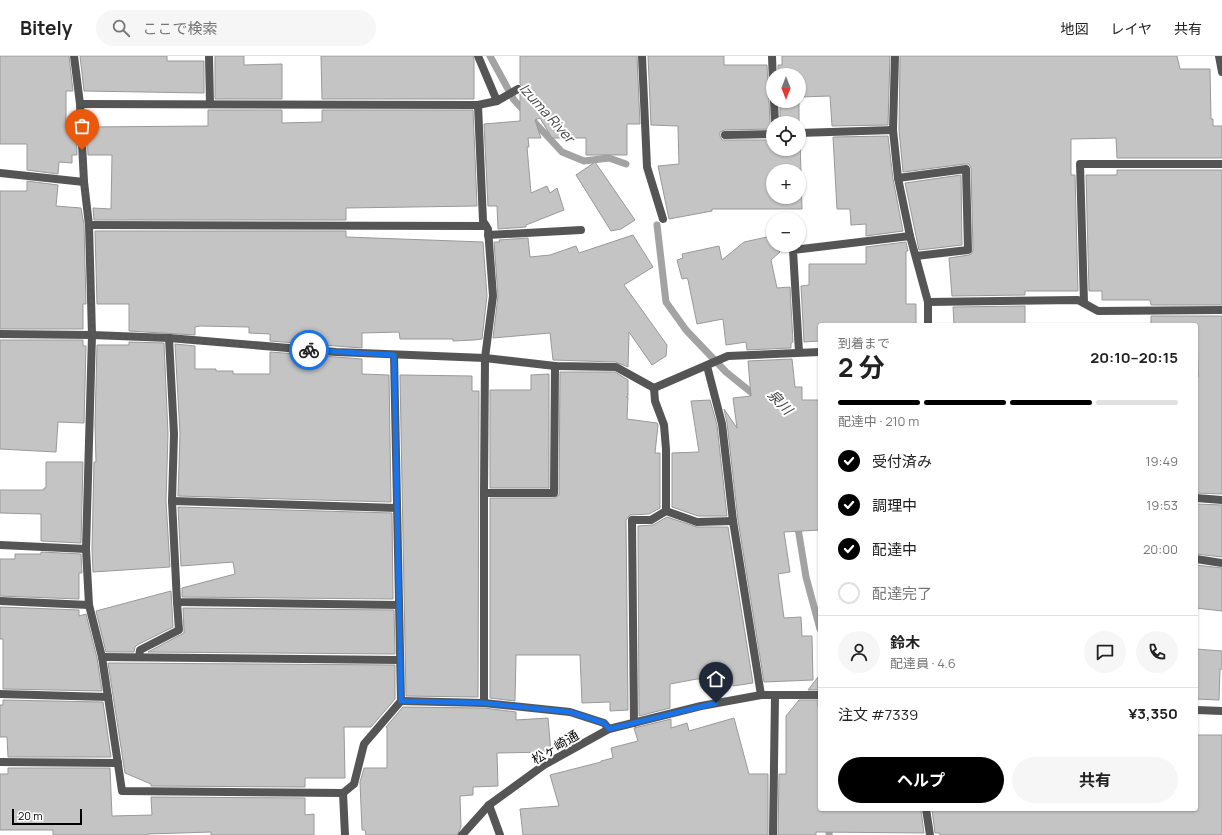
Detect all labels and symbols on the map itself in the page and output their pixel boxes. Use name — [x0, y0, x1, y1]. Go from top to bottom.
north arrow — [766, 68, 806, 108]
water label: Izuma River — [516, 79, 580, 148]
pin — [65, 109, 99, 150]
courier — [289, 330, 329, 370]
water label: 泉川 — [764, 385, 798, 420]
pin — [699, 662, 733, 703]
street label: 松ヶ崎通 — [528, 726, 582, 768]
scale bar — [12, 807, 82, 826]

